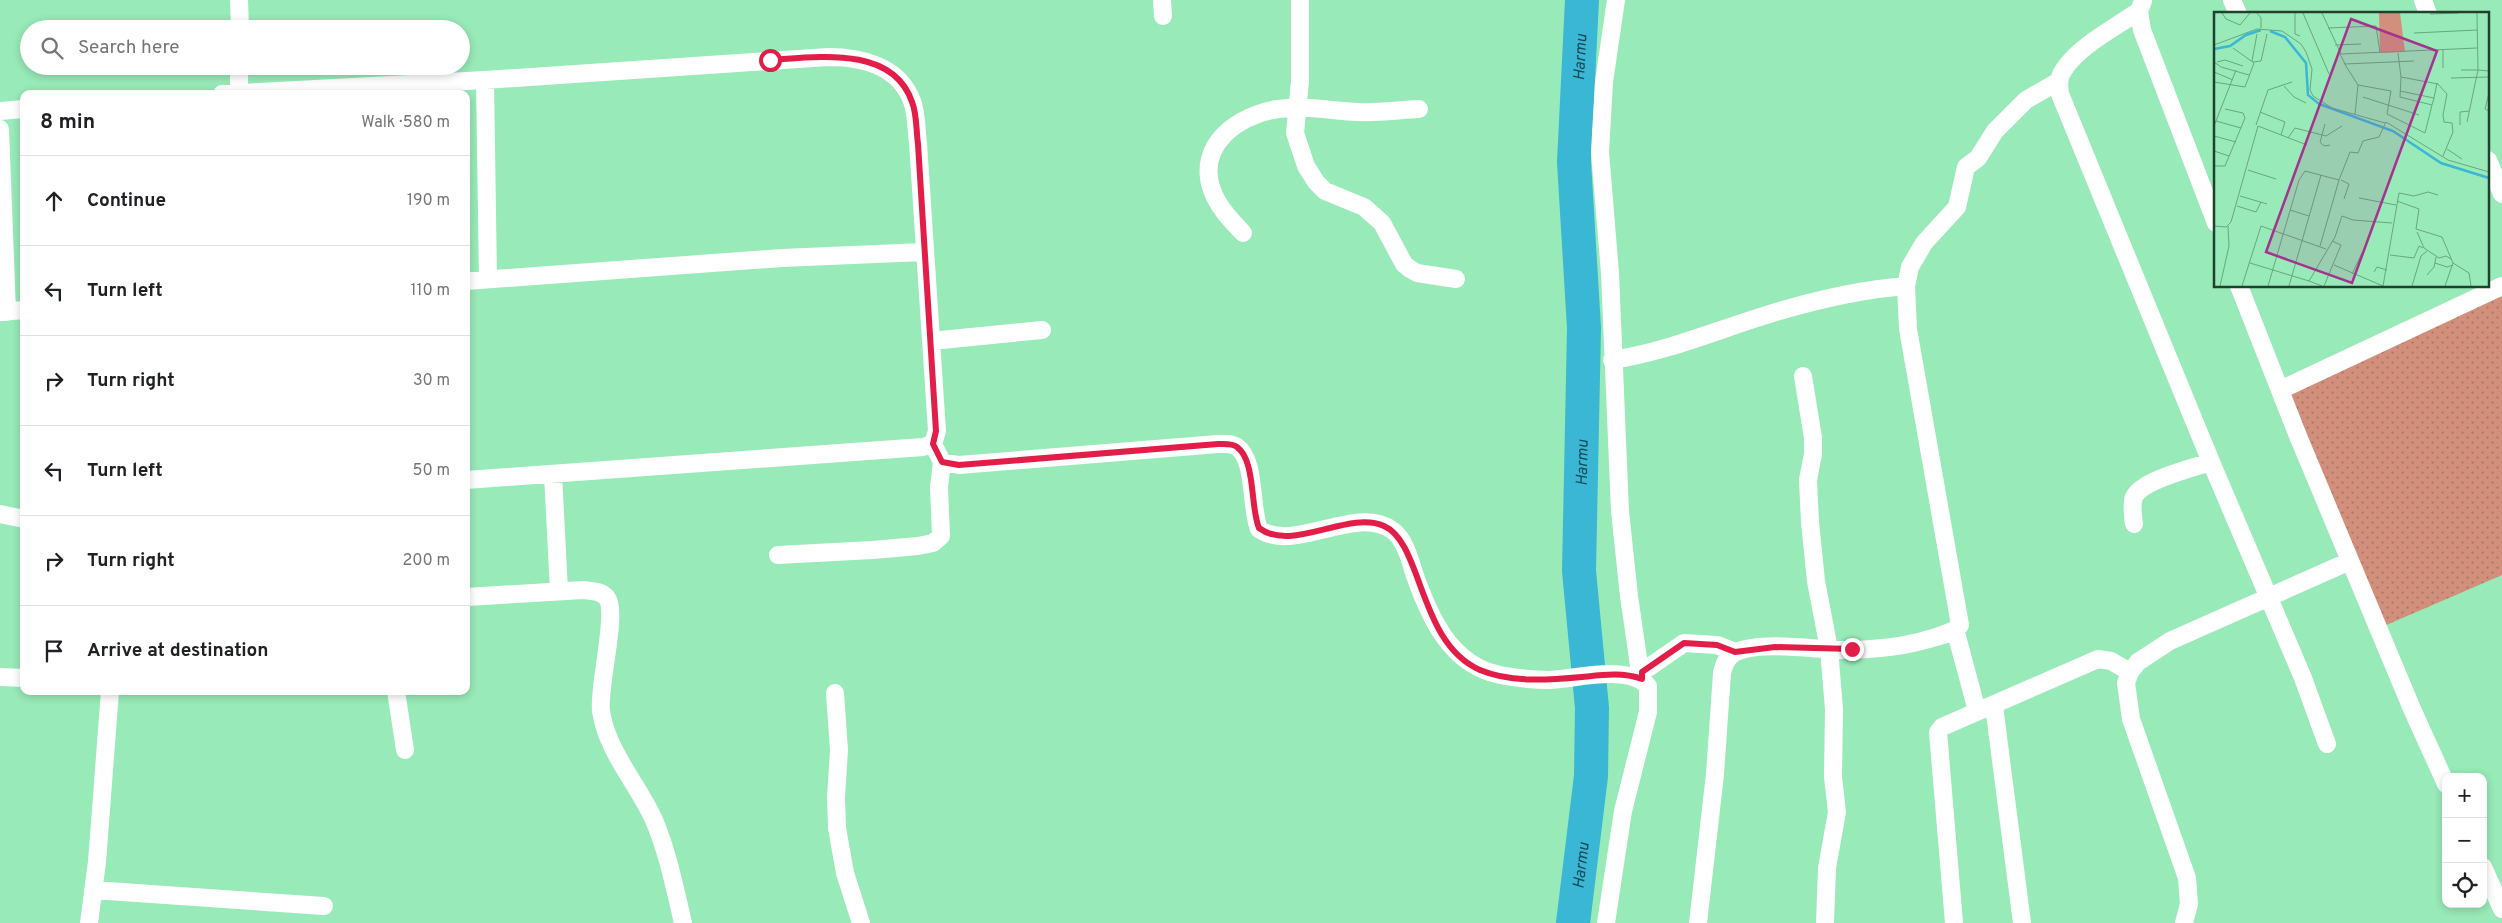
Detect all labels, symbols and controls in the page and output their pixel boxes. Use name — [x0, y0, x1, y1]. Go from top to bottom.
inset map — [2214, 12, 2490, 288]
search box — [20, 20, 470, 75]
water label: Harmu — [1570, 33, 1592, 81]
icon: search — [38, 34, 66, 62]
text: Search here — [78, 36, 180, 60]
route start — [759, 49, 782, 72]
text: 8 min — [40, 109, 95, 136]
text: Walk · 580 m — [361, 113, 450, 133]
icon: ahead — [40, 187, 68, 215]
text: Continue — [87, 189, 166, 213]
text: 190 m — [407, 191, 450, 211]
icon: left — [40, 277, 68, 305]
text: Turn left — [87, 279, 163, 303]
text: 110 m — [410, 281, 450, 301]
icon: right — [40, 367, 68, 395]
text: Turn right — [87, 369, 175, 393]
text: 30 m — [413, 371, 450, 391]
water label: Harmu — [1573, 439, 1594, 486]
icon: left — [40, 457, 68, 485]
text: Turn left — [87, 459, 163, 483]
text: 50 m — [413, 461, 450, 481]
icon: right — [40, 547, 68, 575]
text: Turn right — [87, 549, 175, 573]
text: 200 m — [402, 551, 450, 571]
icon: arrive — [40, 637, 68, 665]
route end — [1841, 638, 1864, 661]
text: Arrive at destination — [87, 639, 268, 663]
map controls — [2442, 773, 2487, 908]
button: + — [2442, 773, 2487, 818]
button: − — [2442, 818, 2487, 863]
water label: Harmu — [1569, 841, 1595, 890]
button: locate — [2442, 863, 2487, 908]

